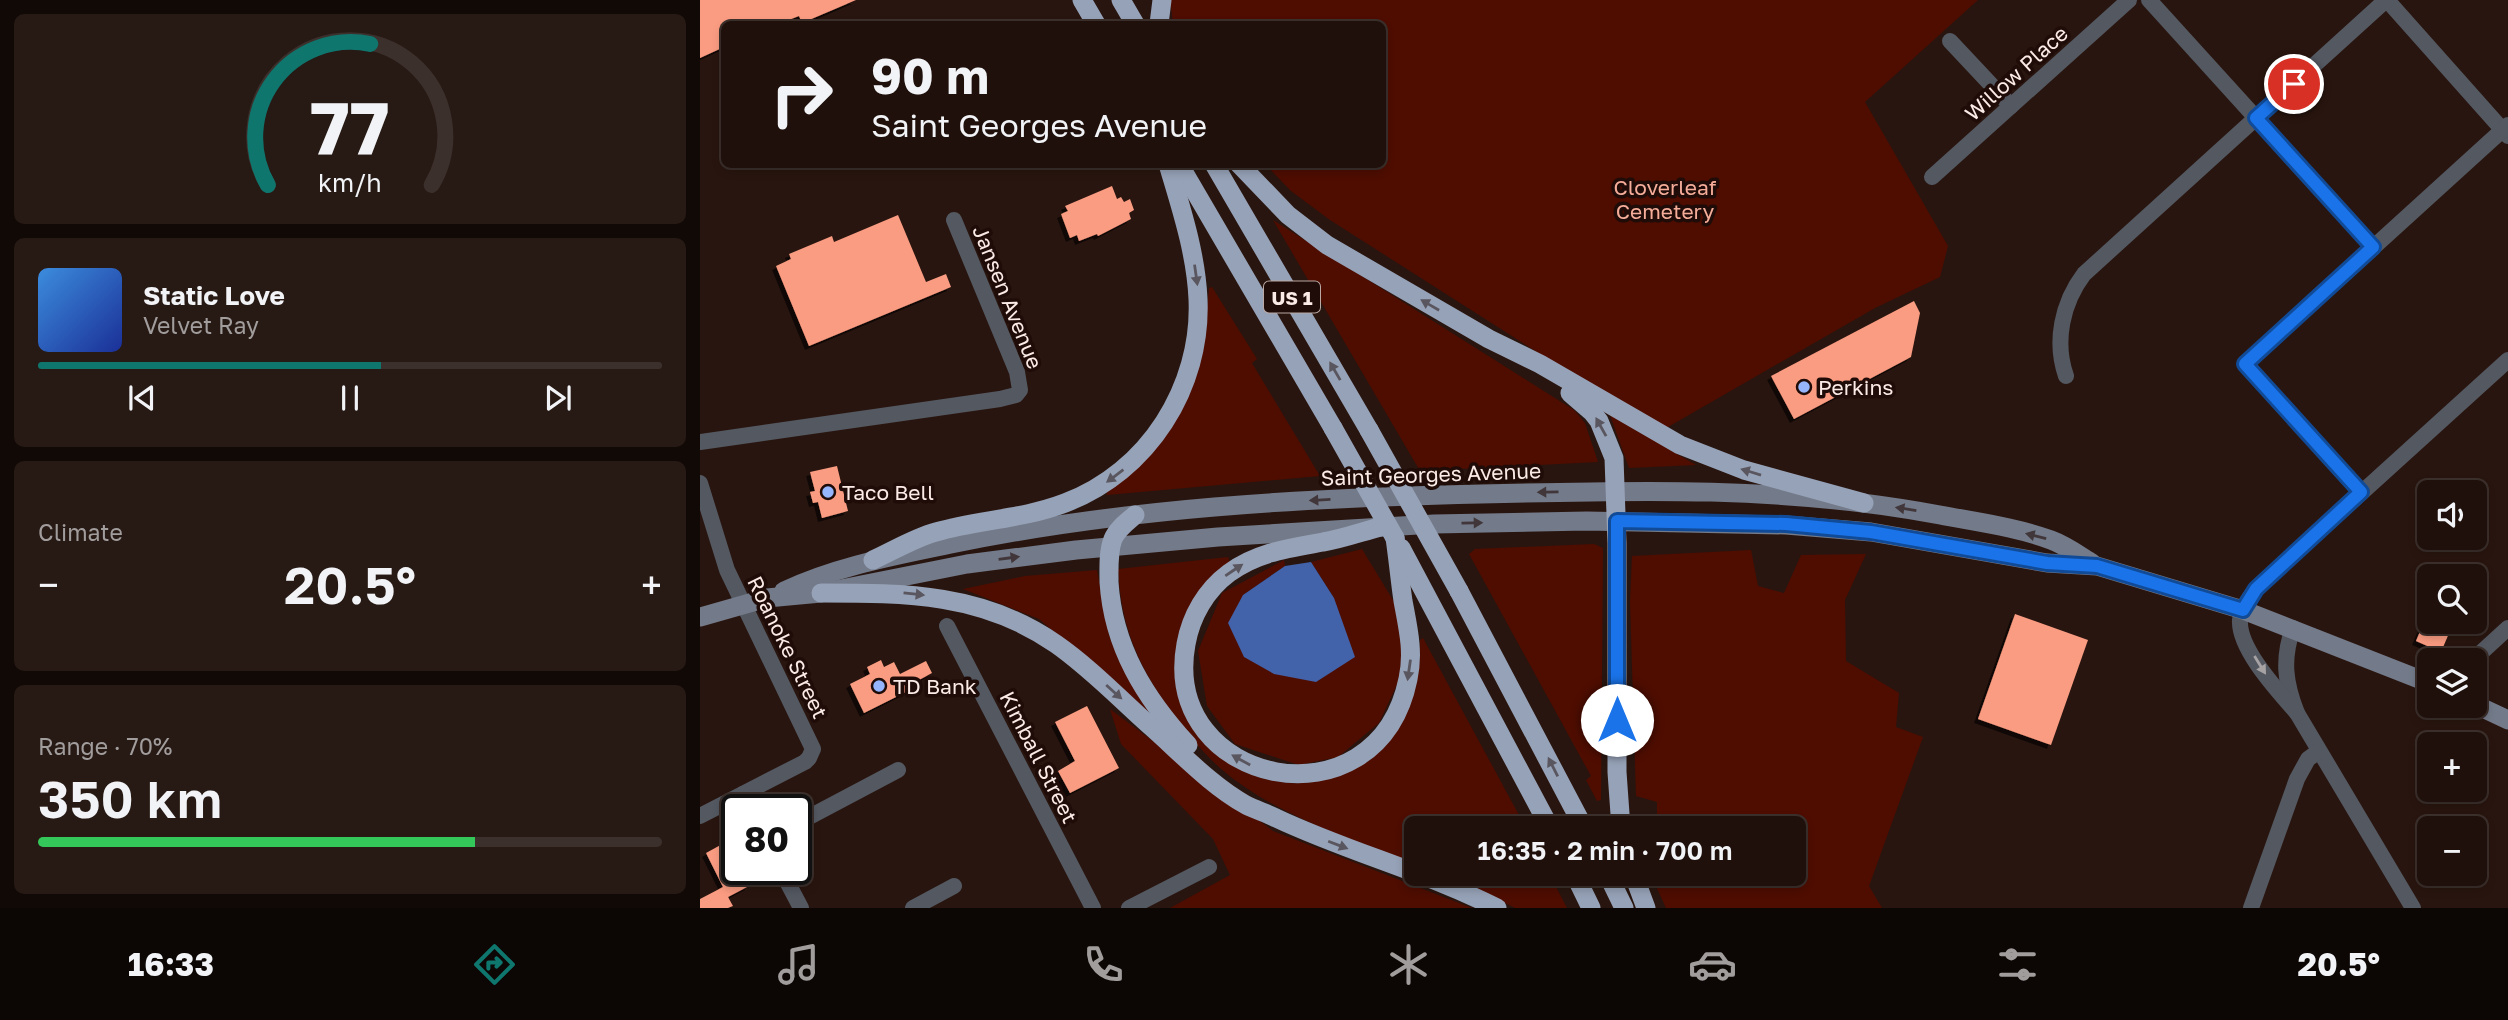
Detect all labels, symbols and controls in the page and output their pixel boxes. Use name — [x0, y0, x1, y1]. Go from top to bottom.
street label: Willow Place — [1959, 20, 2073, 126]
text: 90 m — [871, 46, 989, 105]
icon: right — [756, 49, 847, 140]
pin — [2264, 54, 2324, 114]
icon: arrive — [2275, 65, 2313, 103]
text: 77 — [310, 84, 390, 171]
text: Saint Georges Avenue — [871, 106, 1207, 144]
text: km/h — [318, 167, 382, 198]
park label: Cloverleaf Cemetery — [1614, 174, 1717, 224]
street label: Jansen Avenue — [967, 222, 1049, 372]
one-way arrow — [1190, 264, 1201, 286]
text: Static Love — [143, 280, 285, 311]
road number: US 1 — [1264, 282, 1320, 312]
one-way arrow — [1420, 299, 1440, 311]
text: Velvet Ray — [143, 311, 259, 339]
one-way arrow — [1328, 362, 1341, 381]
place label: Perkins — [1818, 374, 1893, 400]
icon: previous — [123, 379, 161, 417]
icon: pause — [331, 379, 369, 417]
icon: next — [539, 379, 577, 417]
marker: Perkins — [1796, 379, 1812, 395]
one-way arrow — [1595, 417, 1607, 436]
street label: Saint Georges Avenue — [1320, 457, 1542, 491]
one-way arrow — [1740, 467, 1761, 477]
one-way arrow — [1106, 468, 1124, 482]
place label: Taco Bell — [842, 479, 934, 505]
map controls — [2417, 480, 2487, 886]
button: sound — [2417, 480, 2487, 550]
marker: Taco Bell — [820, 484, 836, 500]
one-way arrow — [1536, 487, 1558, 498]
one-way arrow — [1309, 495, 1331, 506]
one-way arrow — [1894, 503, 1916, 514]
one-way arrow — [1462, 517, 1484, 529]
text: Climate — [38, 518, 123, 546]
one-way arrow — [2025, 530, 2047, 541]
text: 20.5° — [284, 553, 416, 615]
one-way arrow — [998, 553, 1020, 564]
text: − — [38, 562, 59, 607]
text: + — [641, 562, 662, 607]
one-way arrow — [1225, 563, 1243, 577]
button: search — [2417, 564, 2487, 634]
street label: Roanoke Street — [742, 572, 834, 722]
one-way arrow — [903, 589, 925, 600]
button: layers — [2417, 648, 2487, 718]
one-way arrow — [2253, 656, 2266, 675]
one-way arrow — [1404, 659, 1415, 681]
place label: TD Bank — [893, 673, 977, 699]
marker: TD Bank — [871, 678, 887, 694]
position arrow — [1580, 683, 1654, 757]
one-way arrow — [1105, 684, 1122, 699]
street label: Kimball Street — [995, 687, 1083, 827]
text: Range · 70% — [38, 732, 172, 760]
button: + — [2417, 732, 2487, 802]
one-way arrow — [1230, 754, 1250, 766]
one-way arrow — [1547, 757, 1558, 777]
text: 350 km — [38, 767, 222, 829]
speed limit sign: 80 — [721, 794, 812, 885]
button: − — [2417, 816, 2487, 886]
text: 16:35 · 2 min · 700 m — [1478, 835, 1732, 866]
one-way arrow — [1328, 839, 1349, 850]
icon: directions — [470, 940, 519, 989]
icon: music — [774, 940, 823, 989]
icon: phone — [1079, 940, 1128, 989]
icon: climate — [1384, 940, 1433, 989]
icon: car — [1688, 940, 1737, 989]
icon: filters — [1993, 940, 2042, 989]
text: 16:33 — [128, 945, 214, 983]
text: 20.5° — [2298, 945, 2380, 983]

